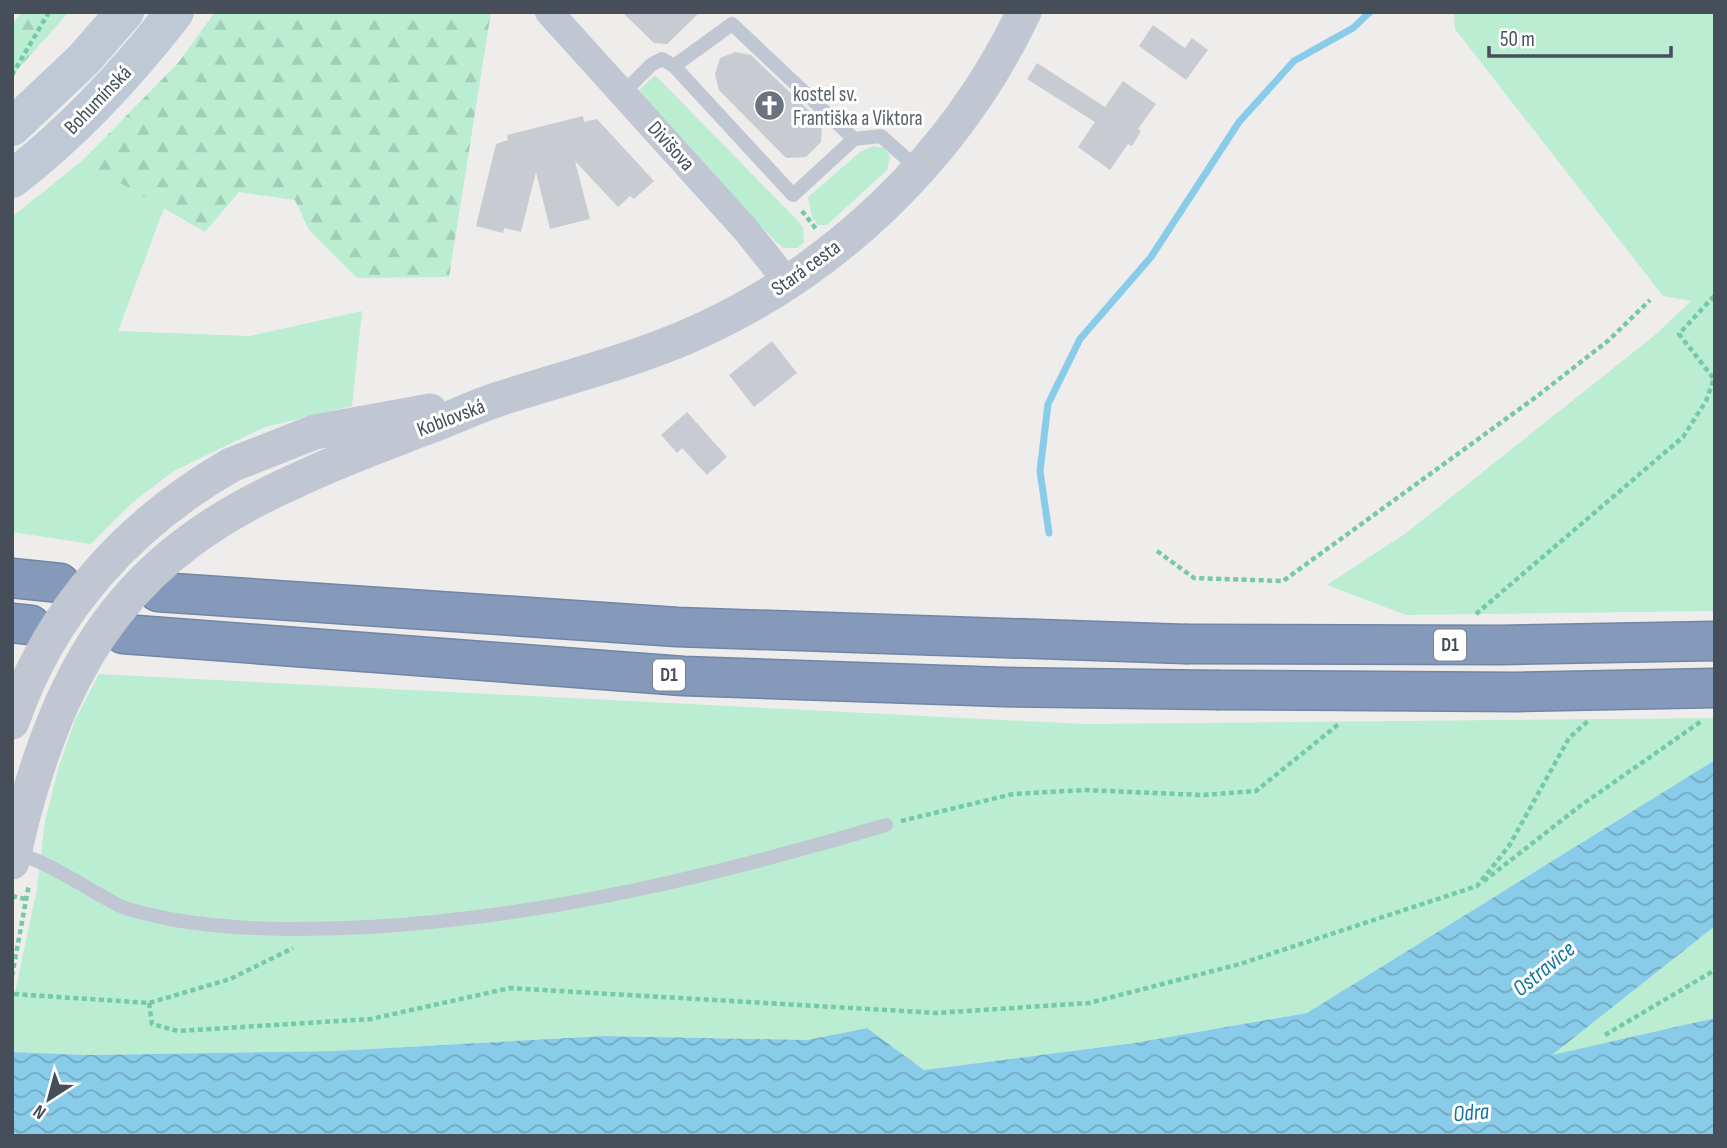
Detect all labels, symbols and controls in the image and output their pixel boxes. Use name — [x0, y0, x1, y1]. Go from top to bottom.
scale bar — [1489, 14, 1671, 58]
text: 50 m — [1500, 27, 1535, 52]
street label: Bohumínská — [59, 60, 137, 140]
place label: kostel sv. Františka a Viktora — [793, 82, 923, 131]
church icon: kostel sv. Františka a Viktora — [753, 89, 787, 123]
street label: Divišova — [642, 116, 700, 176]
street label: Stará cesta — [767, 235, 845, 301]
street label: Koblovská — [413, 394, 489, 442]
road number: D1 — [1434, 630, 1466, 660]
road number: D1 — [653, 660, 685, 690]
water label: Ostravice — [1507, 935, 1581, 1003]
north arrow — [14, 1064, 84, 1134]
water label: Odra — [1452, 1097, 1491, 1129]
text: N — [29, 1099, 51, 1124]

